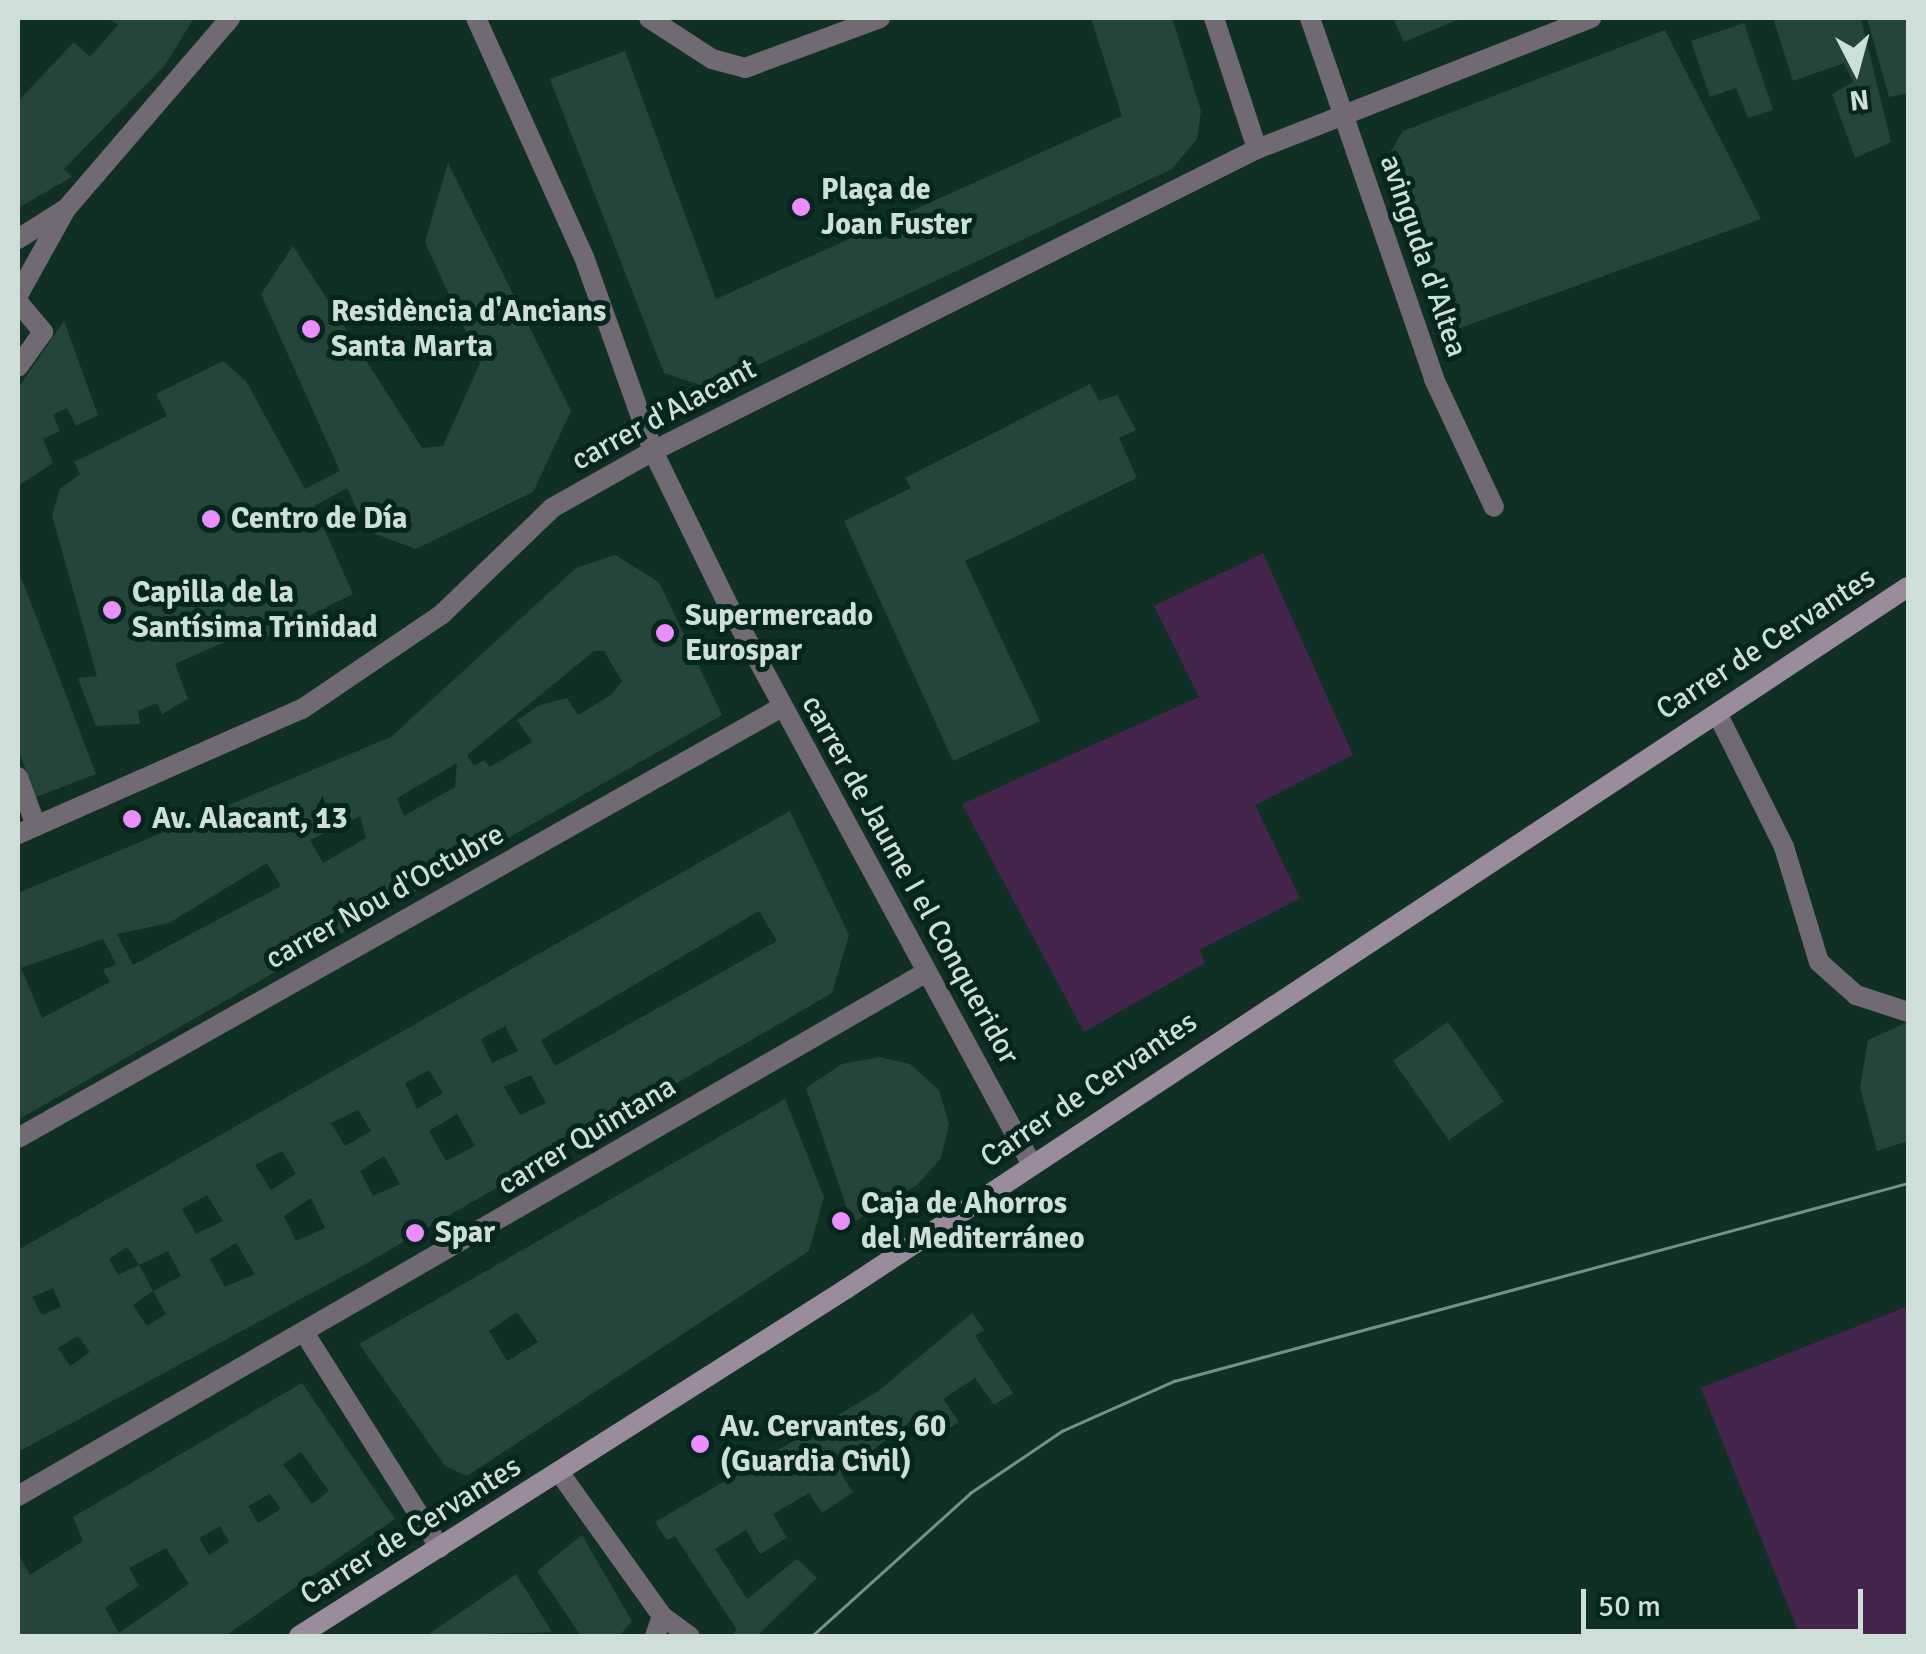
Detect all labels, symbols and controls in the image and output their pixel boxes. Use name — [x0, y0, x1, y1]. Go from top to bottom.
north arrow — [1806, 20, 1906, 120]
text: N — [1848, 82, 1871, 118]
street label: avinguda d'Altea — [1372, 150, 1474, 362]
place label: Plaça de Joan Fuster — [821, 172, 972, 242]
marker: Plaça de Joan Fuster — [790, 196, 812, 218]
place label: Residència d'Ancians Santa Marta — [331, 294, 606, 364]
marker: Residència d'Ancians Santa Marta — [300, 318, 322, 340]
street label: carrer d'Alacant — [566, 351, 762, 479]
place label: Centro de Día — [231, 501, 407, 537]
marker: Centro de Día — [200, 508, 222, 530]
street label: Carrer de Cervantes — [1650, 560, 1882, 728]
place label: Capilla de la Santísima Trinidad — [132, 575, 378, 646]
place label: Supermercado Eurospar — [685, 598, 873, 668]
marker: Capilla de la Santísima Trinidad — [101, 599, 123, 621]
marker: Supermercado Eurospar — [654, 622, 676, 644]
street label: carrer de Jaume I el Conqueridor — [793, 689, 1027, 1071]
place label: Av. Alacant, 13 — [152, 801, 348, 837]
marker: Av. Alacant, 13 — [121, 808, 143, 830]
street label: carrer Nou d'Octubre — [260, 817, 510, 977]
street label: Carrer de Cervantes — [974, 1004, 1204, 1176]
street label: carrer Quintana — [492, 1069, 682, 1203]
place label: Caja de Ahorros del Mediterráneo — [861, 1186, 1085, 1256]
marker: Caja de Ahorros del Mediterráneo — [830, 1210, 852, 1232]
place label: Spar — [435, 1215, 495, 1251]
marker: Spar — [404, 1222, 426, 1244]
place label: Av. Cervantes, 60 (Guardia Civil) — [720, 1409, 946, 1480]
marker: Av. Cervantes, 60 (Guardia Civil) — [689, 1433, 711, 1455]
street label: Carrer de Cervantes — [294, 1449, 528, 1613]
scale bar — [1586, 1569, 1868, 1631]
text: 50 m — [1598, 1588, 1661, 1625]

